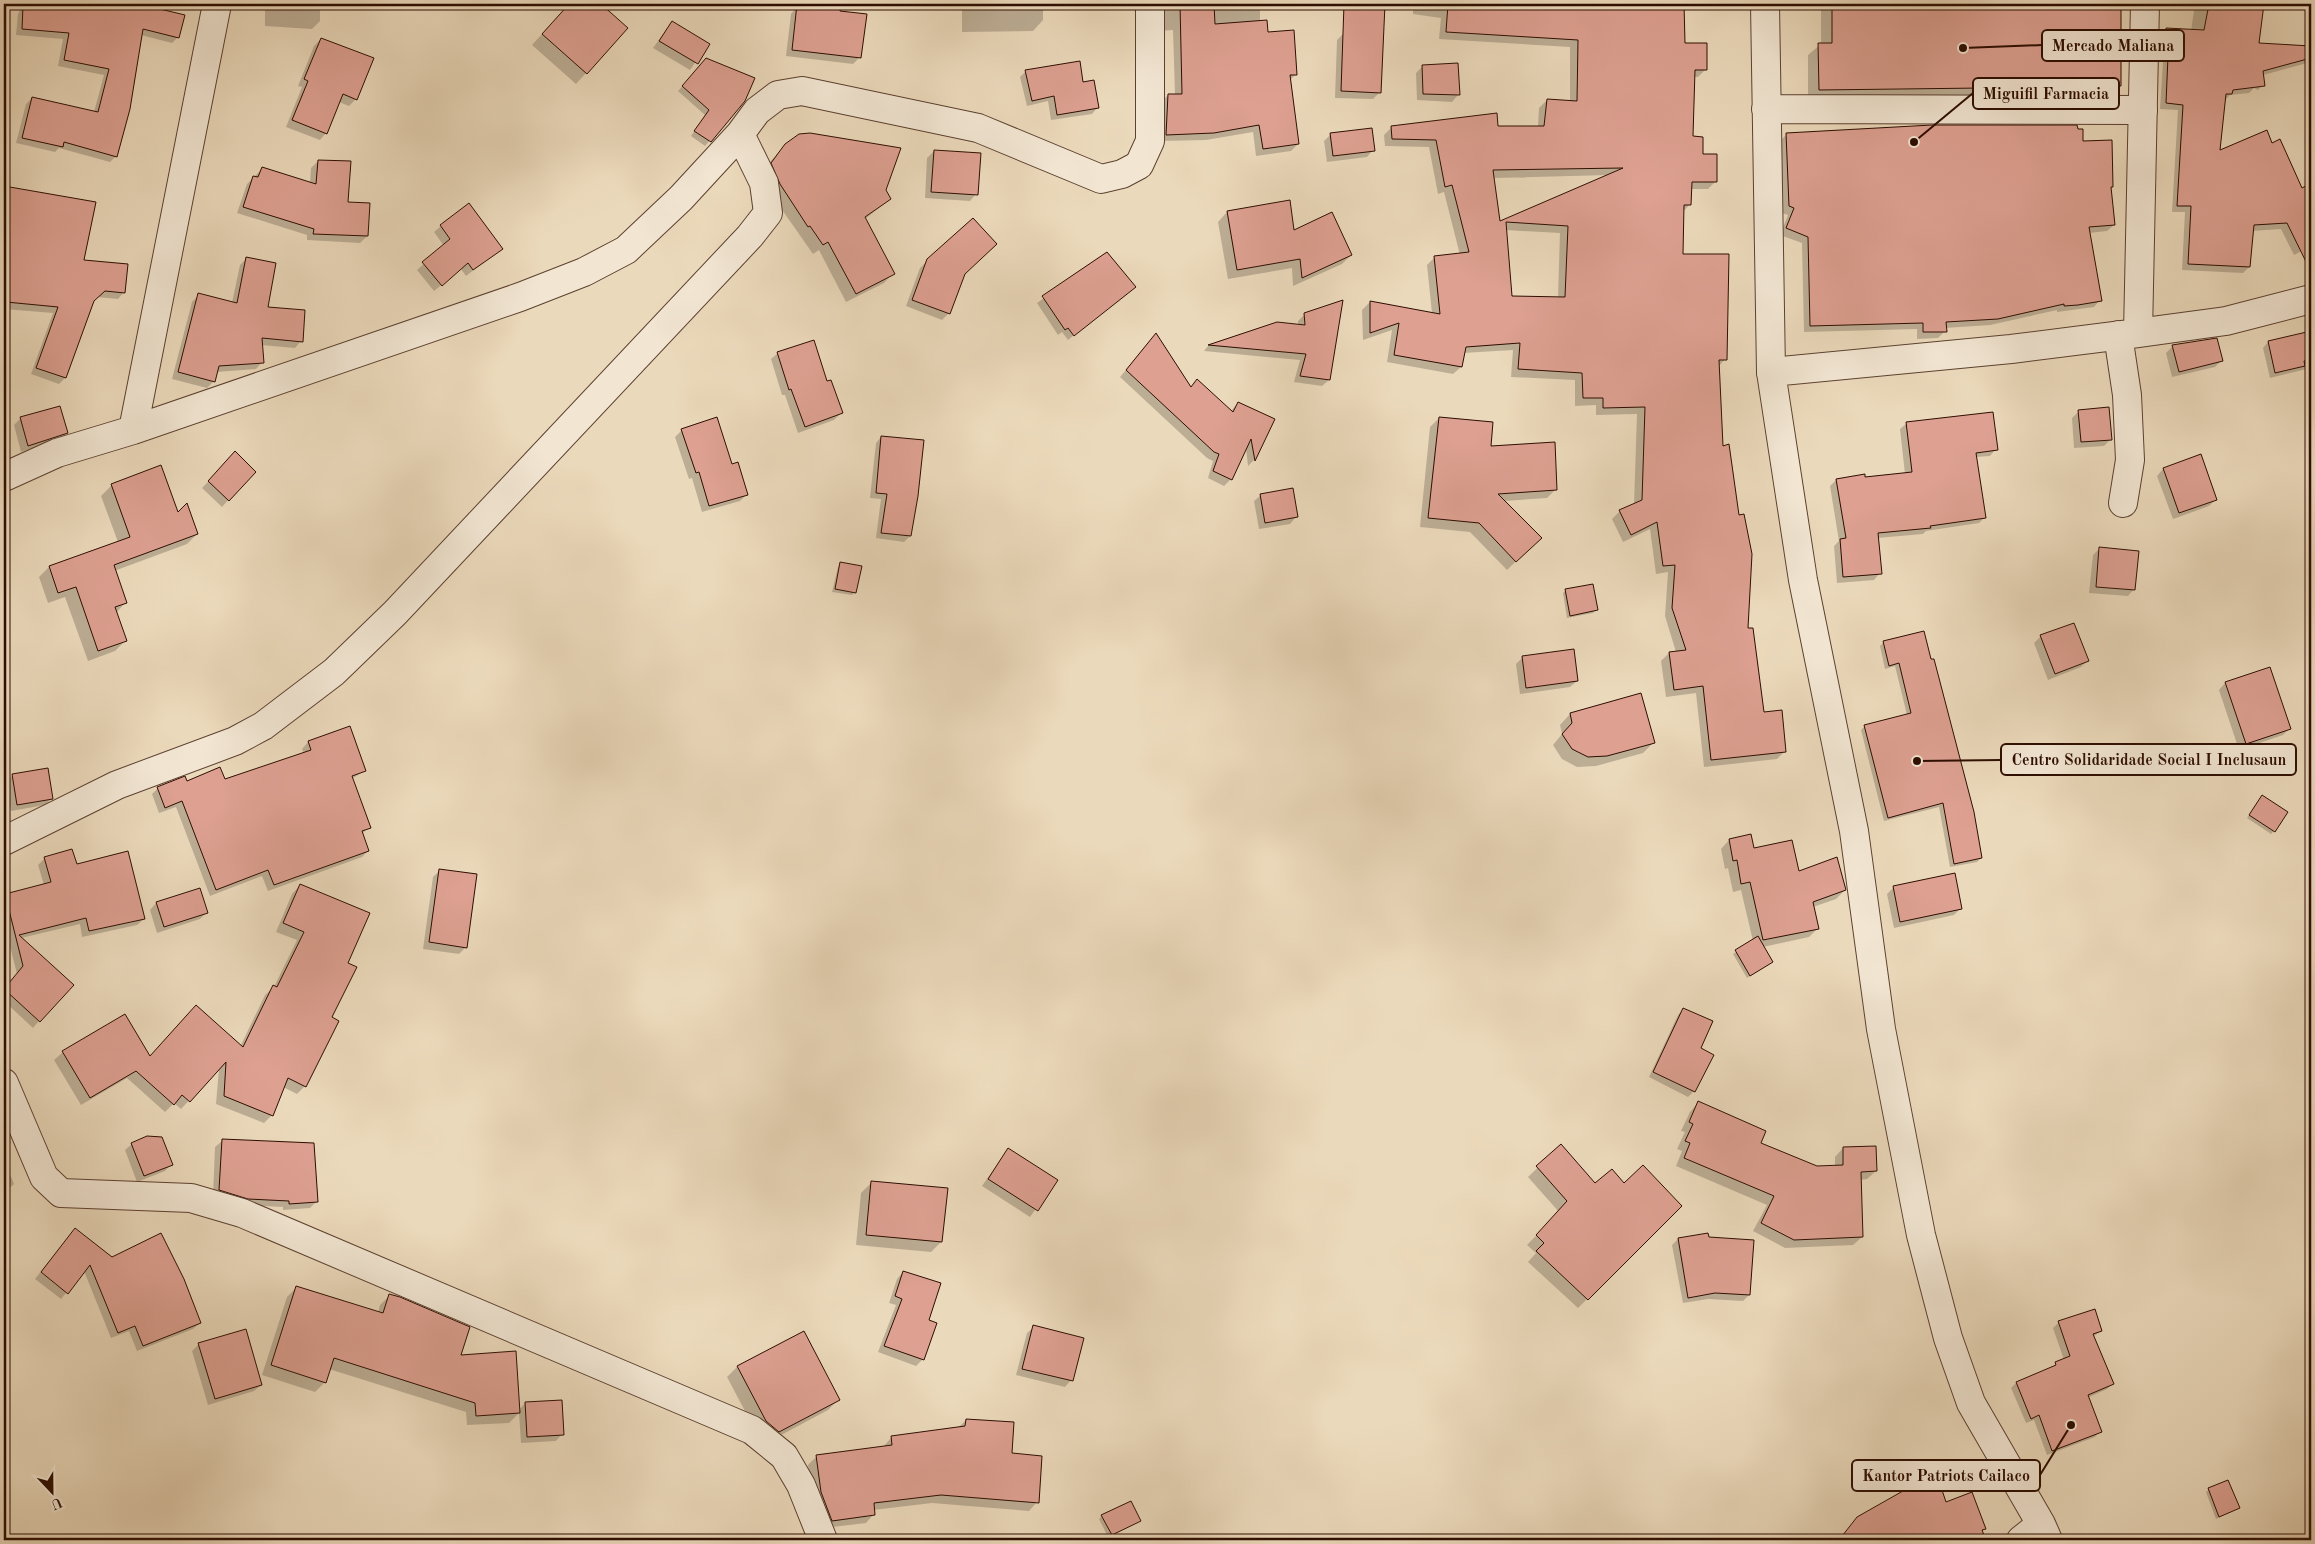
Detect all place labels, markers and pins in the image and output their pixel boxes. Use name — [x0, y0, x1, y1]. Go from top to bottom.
callout: Mercado Maliana — [2042, 30, 2184, 61]
callout: Miguifil Farmacia — [1973, 78, 2119, 109]
callout: Centro Solidaridade Social I Inclusaun — [2001, 744, 2296, 775]
callout: Kantor Patriots Cailaco — [1852, 1460, 2040, 1491]

